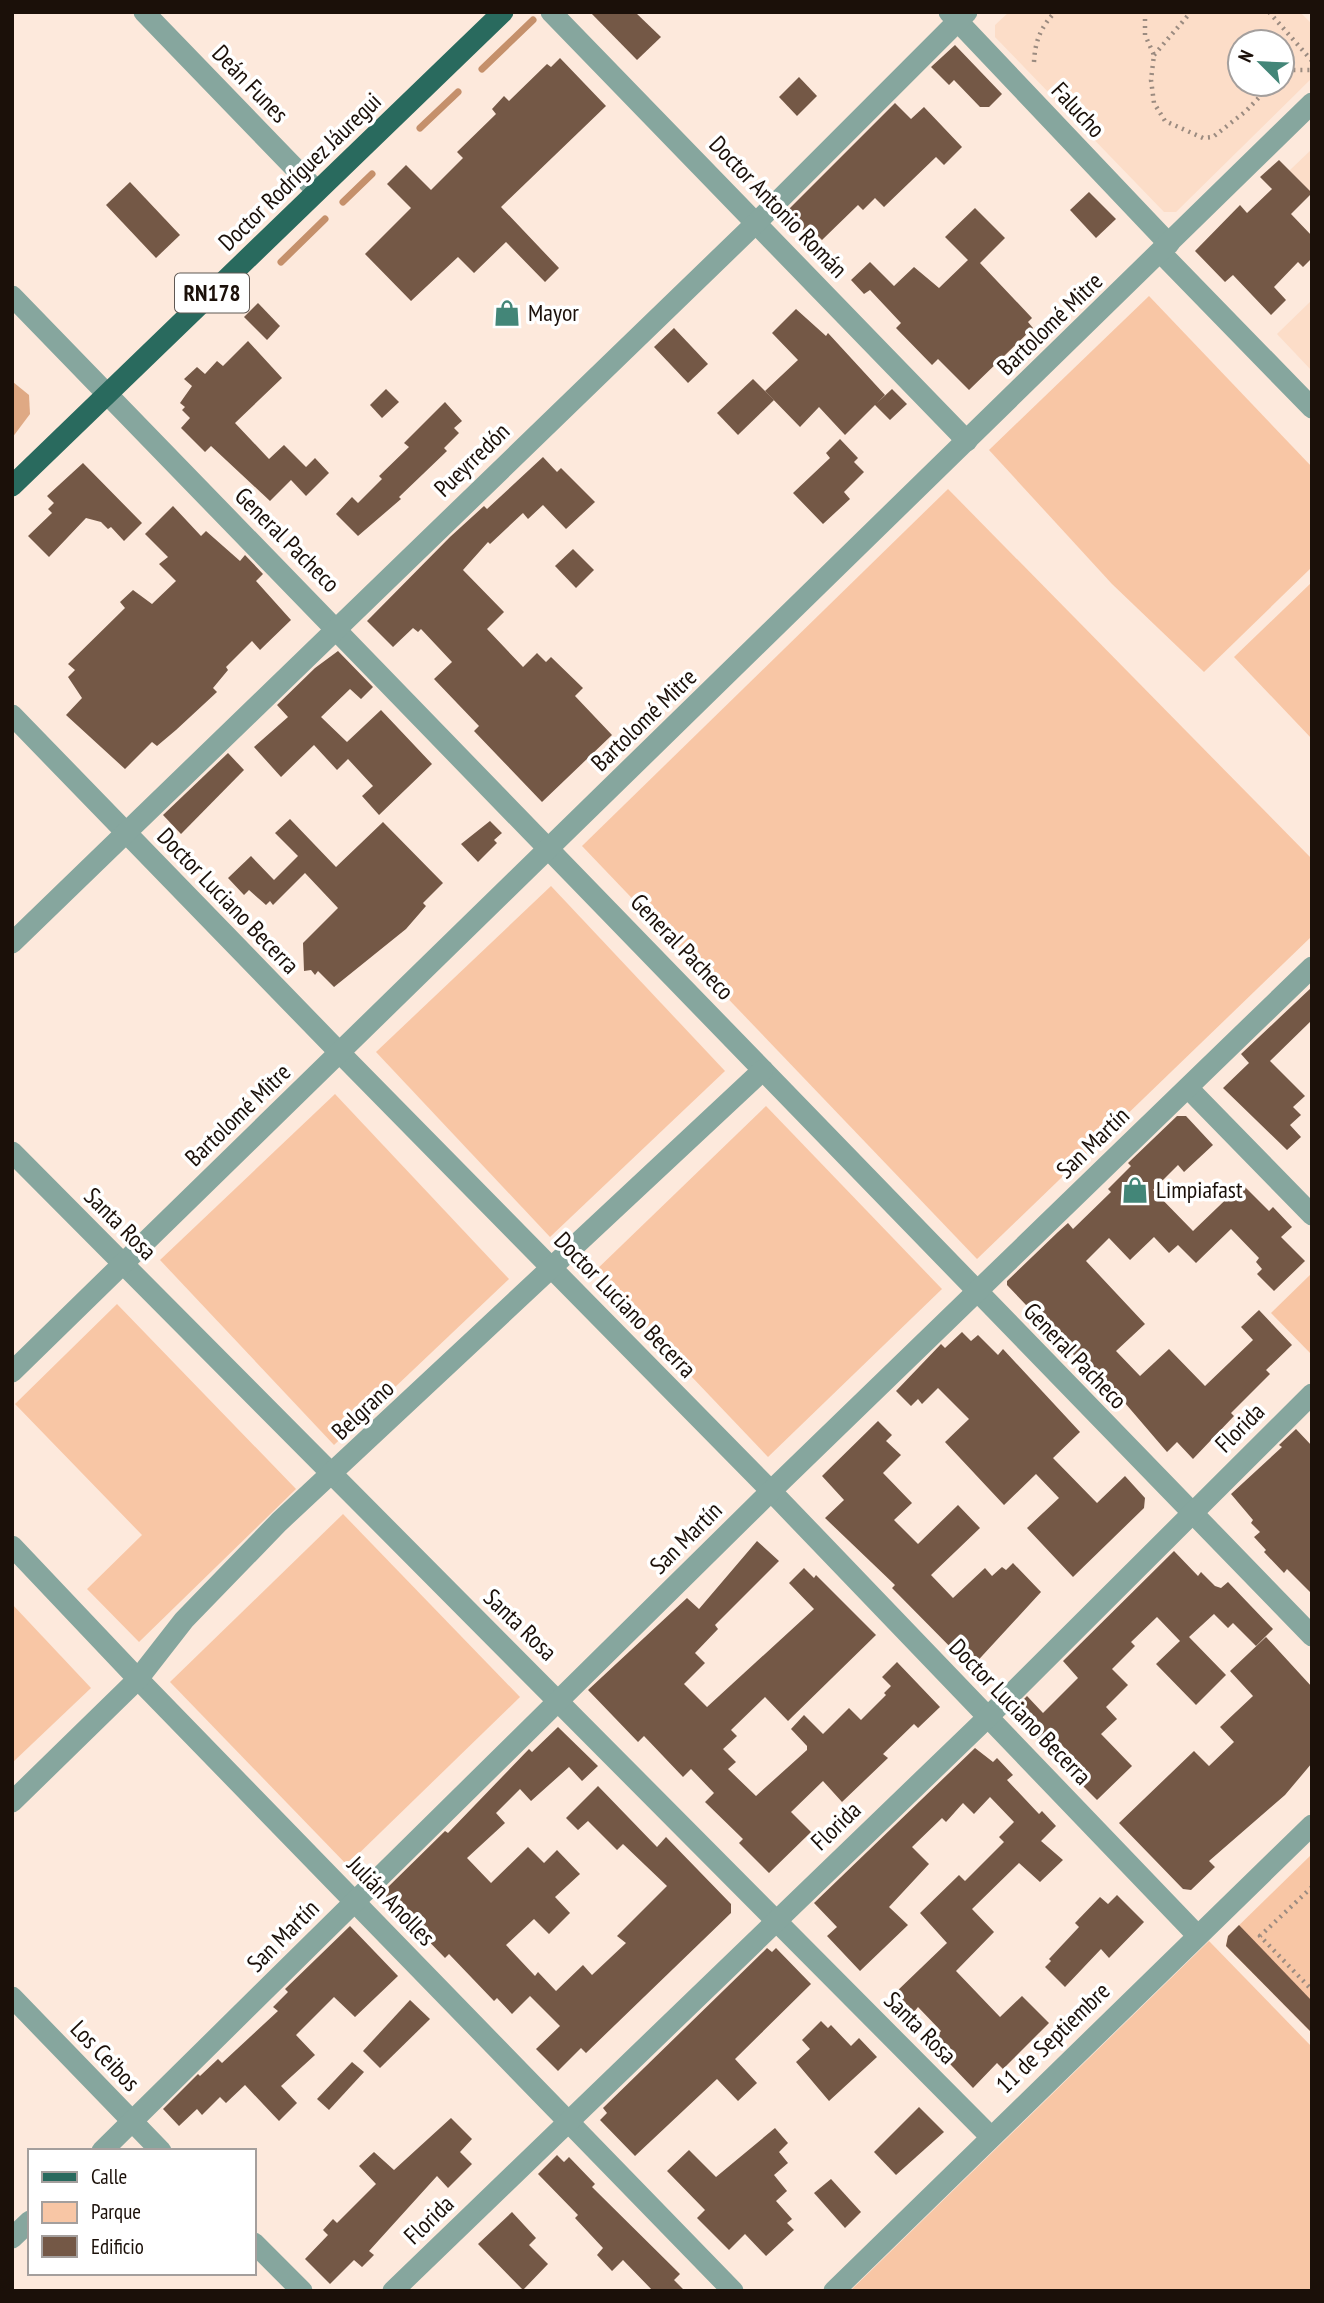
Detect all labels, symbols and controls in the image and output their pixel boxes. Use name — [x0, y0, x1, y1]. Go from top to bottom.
north arrow — [1226, 28, 1296, 98]
street label: Deán Funes — [206, 38, 295, 129]
text: N — [1232, 47, 1259, 66]
street label: Falucho — [1045, 75, 1112, 144]
street label: Doctor Rodríguez Jáuregui — [212, 86, 388, 257]
street label: Doctor Antonio Román — [703, 129, 854, 284]
street label: Bartolomé Mitre — [990, 266, 1109, 382]
road number: RN178 — [175, 274, 249, 312]
place label: Mayor — [528, 297, 579, 328]
shop icon: Mayor — [492, 298, 522, 328]
street label: Pueyrredón — [427, 416, 516, 503]
street label: General Pacheco — [228, 481, 346, 599]
street label: Bartolomé Mitre — [584, 662, 703, 778]
street label: Doctor Luciano Becerra — [151, 821, 306, 980]
street label: General Pacheco — [624, 887, 741, 1006]
street label: Bartolomé Mitre — [178, 1057, 297, 1173]
street label: San Martín — [1050, 1100, 1136, 1185]
place label: Limpiafast — [1156, 1174, 1243, 1205]
shop icon: Limpiafast — [1120, 1175, 1150, 1205]
street label: Santa Rosa — [77, 1181, 163, 1267]
street label: Doctor Luciano Becerra — [548, 1225, 703, 1384]
street label: General Pacheco — [1017, 1296, 1134, 1415]
street label: Belgrano — [325, 1373, 400, 1446]
street label: Florida — [1208, 1396, 1271, 1459]
street label: San Martín — [643, 1495, 728, 1580]
street label: Santa Rosa — [477, 1582, 564, 1667]
street label: Doctor Luciano Becerra — [943, 1632, 1098, 1791]
street label: Florida — [804, 1794, 867, 1857]
street label: Julián Anolles — [340, 1849, 442, 1952]
street label: San Martín — [240, 1893, 325, 1978]
street label: 11 de Septiembre — [989, 1975, 1116, 2100]
street label: Santa Rosa — [877, 1985, 963, 2071]
street label: Los Ceibos — [64, 2014, 147, 2098]
legend — [28, 2149, 256, 2275]
text: Calle — [91, 2163, 127, 2190]
street label: Florida — [397, 2188, 460, 2251]
text: Parque — [91, 2198, 141, 2225]
text: Edificio — [91, 2233, 144, 2260]

